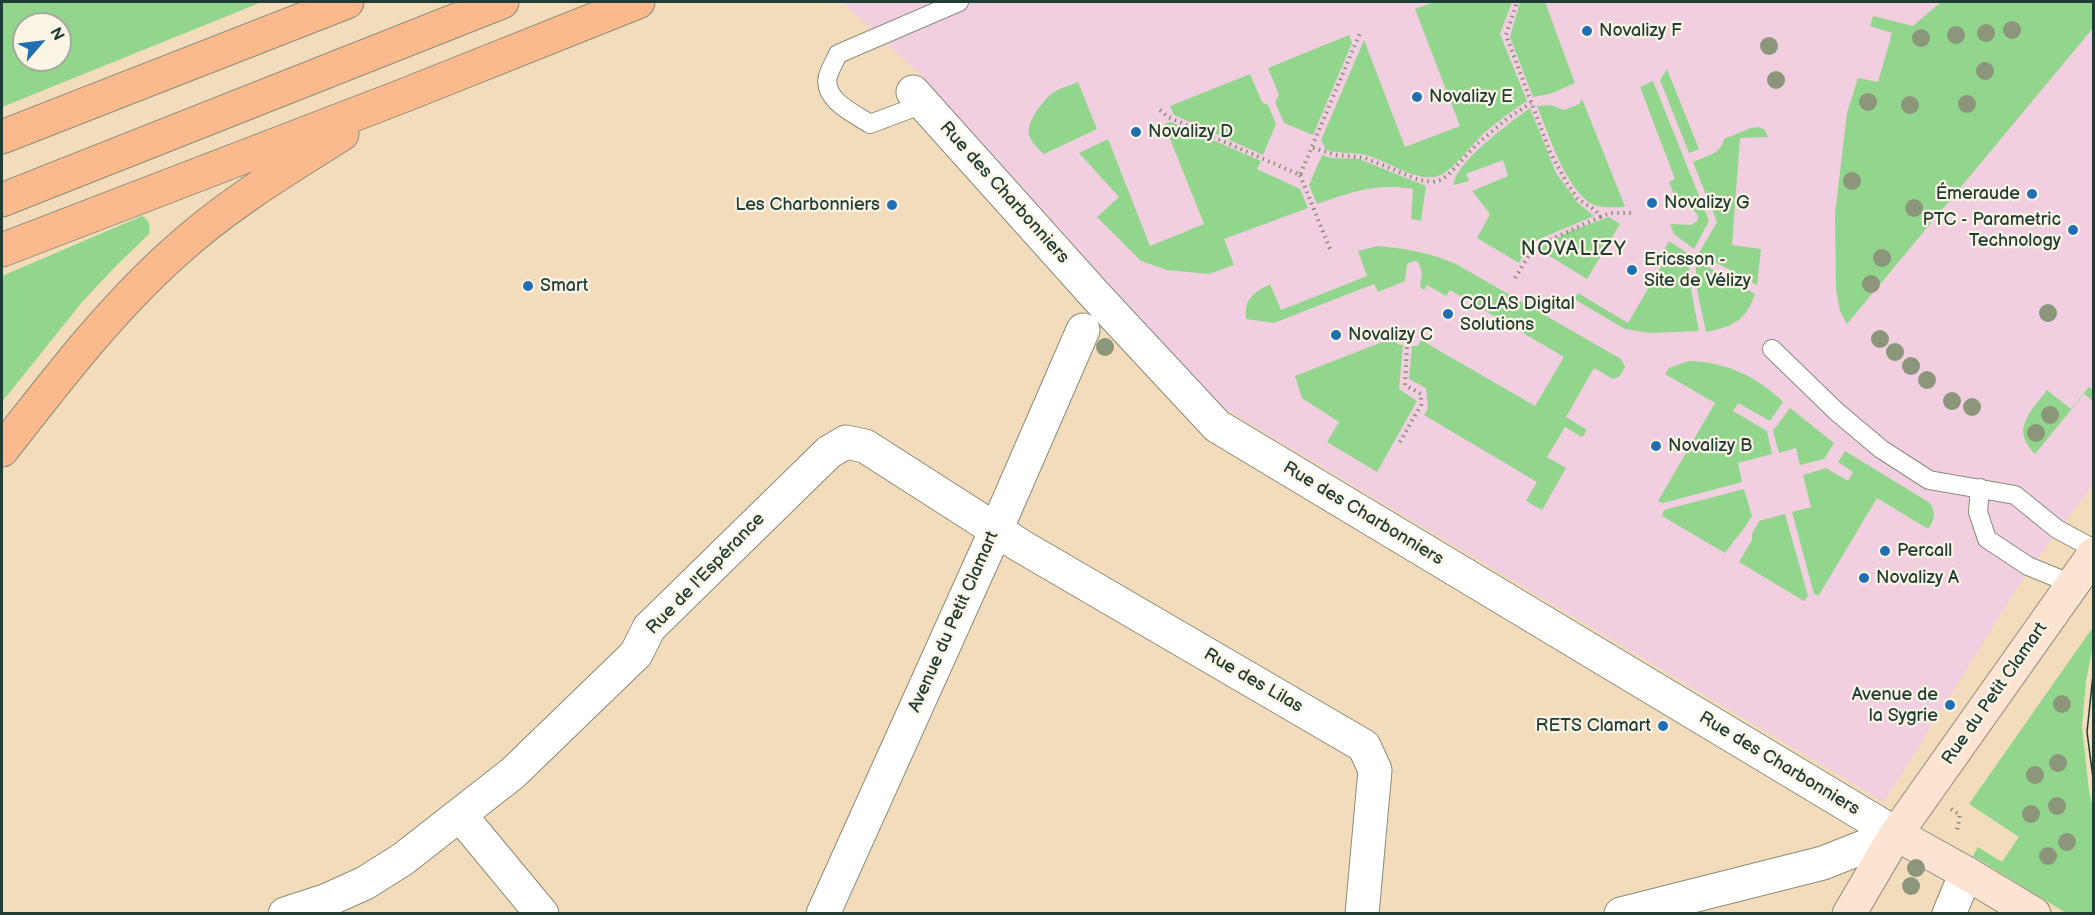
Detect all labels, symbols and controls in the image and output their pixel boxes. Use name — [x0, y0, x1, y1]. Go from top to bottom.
north arrow — [12, 12, 72, 72]
place label: Novalizy F — [1599, 20, 1682, 42]
text: N — [45, 24, 68, 44]
marker: Novalizy F — [1580, 24, 1594, 38]
place label: Novalizy E — [1429, 86, 1513, 108]
marker: Novalizy E — [1410, 90, 1424, 104]
street label: Rue des Charbonniers — [935, 118, 1073, 268]
place label: Novalizy D — [1148, 121, 1233, 143]
marker: Novalizy D — [1129, 125, 1143, 139]
place label: Émeraude — [1936, 183, 2020, 205]
marker: Émeraude — [2025, 187, 2039, 201]
place label: Novalizy G — [1664, 192, 1750, 214]
place label: Les Charbonniers — [735, 194, 880, 216]
marker: Novalizy G — [1645, 196, 1659, 210]
marker: Les Charbonniers — [885, 198, 899, 212]
place label: PTC - Parametric Technology — [1922, 209, 2061, 252]
marker: PTC - Parametric Technology — [2066, 223, 2080, 237]
district label: NOVALIZY — [1521, 238, 1627, 262]
place label: Ericsson - Site de Vélizy — [1644, 249, 1751, 292]
marker: Ericsson - Site de Vélizy — [1625, 263, 1639, 277]
place label: Smart — [540, 275, 588, 297]
marker: Smart — [521, 279, 535, 293]
place label: COLAS Digital Solutions — [1460, 293, 1575, 336]
marker: COLAS Digital Solutions — [1441, 307, 1455, 321]
place label: Novalizy C — [1348, 324, 1433, 346]
marker: Novalizy C — [1329, 328, 1343, 342]
place label: Novalizy B — [1668, 435, 1752, 457]
marker: Novalizy B — [1649, 439, 1663, 453]
street label: Rue des Charbonniers — [1279, 457, 1447, 571]
street label: Rue de l'Espérance — [642, 509, 770, 639]
street label: Avenue du Petit Clamart — [904, 528, 1004, 716]
place label: Percall — [1897, 540, 1952, 562]
marker: Percall — [1878, 544, 1892, 558]
place label: Novalizy A — [1876, 567, 1959, 589]
marker: Novalizy A — [1857, 571, 1871, 585]
street label: Rue du Petit Clamart — [1938, 619, 2052, 769]
street label: Rue des Lilas — [1200, 644, 1306, 718]
place label: Avenue de la Sygrie — [1852, 684, 1938, 726]
marker: Avenue de la Sygrie — [1943, 698, 1957, 712]
street label: Rue des Charbonniers — [1695, 707, 1863, 821]
place label: RETS Clamart — [1536, 715, 1651, 737]
marker: RETS Clamart — [1656, 719, 1670, 733]

